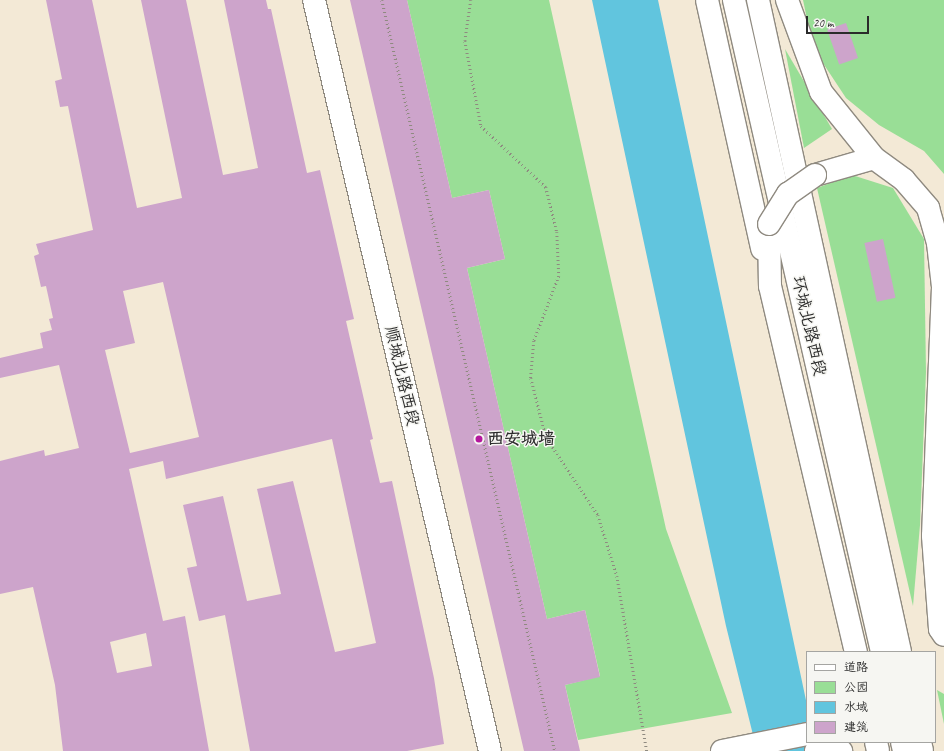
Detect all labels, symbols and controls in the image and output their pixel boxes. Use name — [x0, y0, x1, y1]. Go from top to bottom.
scale bar — [808, 8, 871, 34]
text: 20 m — [813, 15, 833, 31]
street label: 环城北路西段 — [788, 274, 830, 378]
street label: 顺城北路西段 — [381, 324, 423, 428]
place label: 西安城墙 — [487, 429, 555, 449]
marker: 西安城墙 — [474, 434, 484, 444]
legend — [806, 651, 936, 743]
text: 道路 — [844, 659, 868, 675]
text: 公园 — [844, 679, 868, 695]
text: 水域 — [844, 699, 868, 715]
text: 建筑 — [844, 719, 868, 735]

